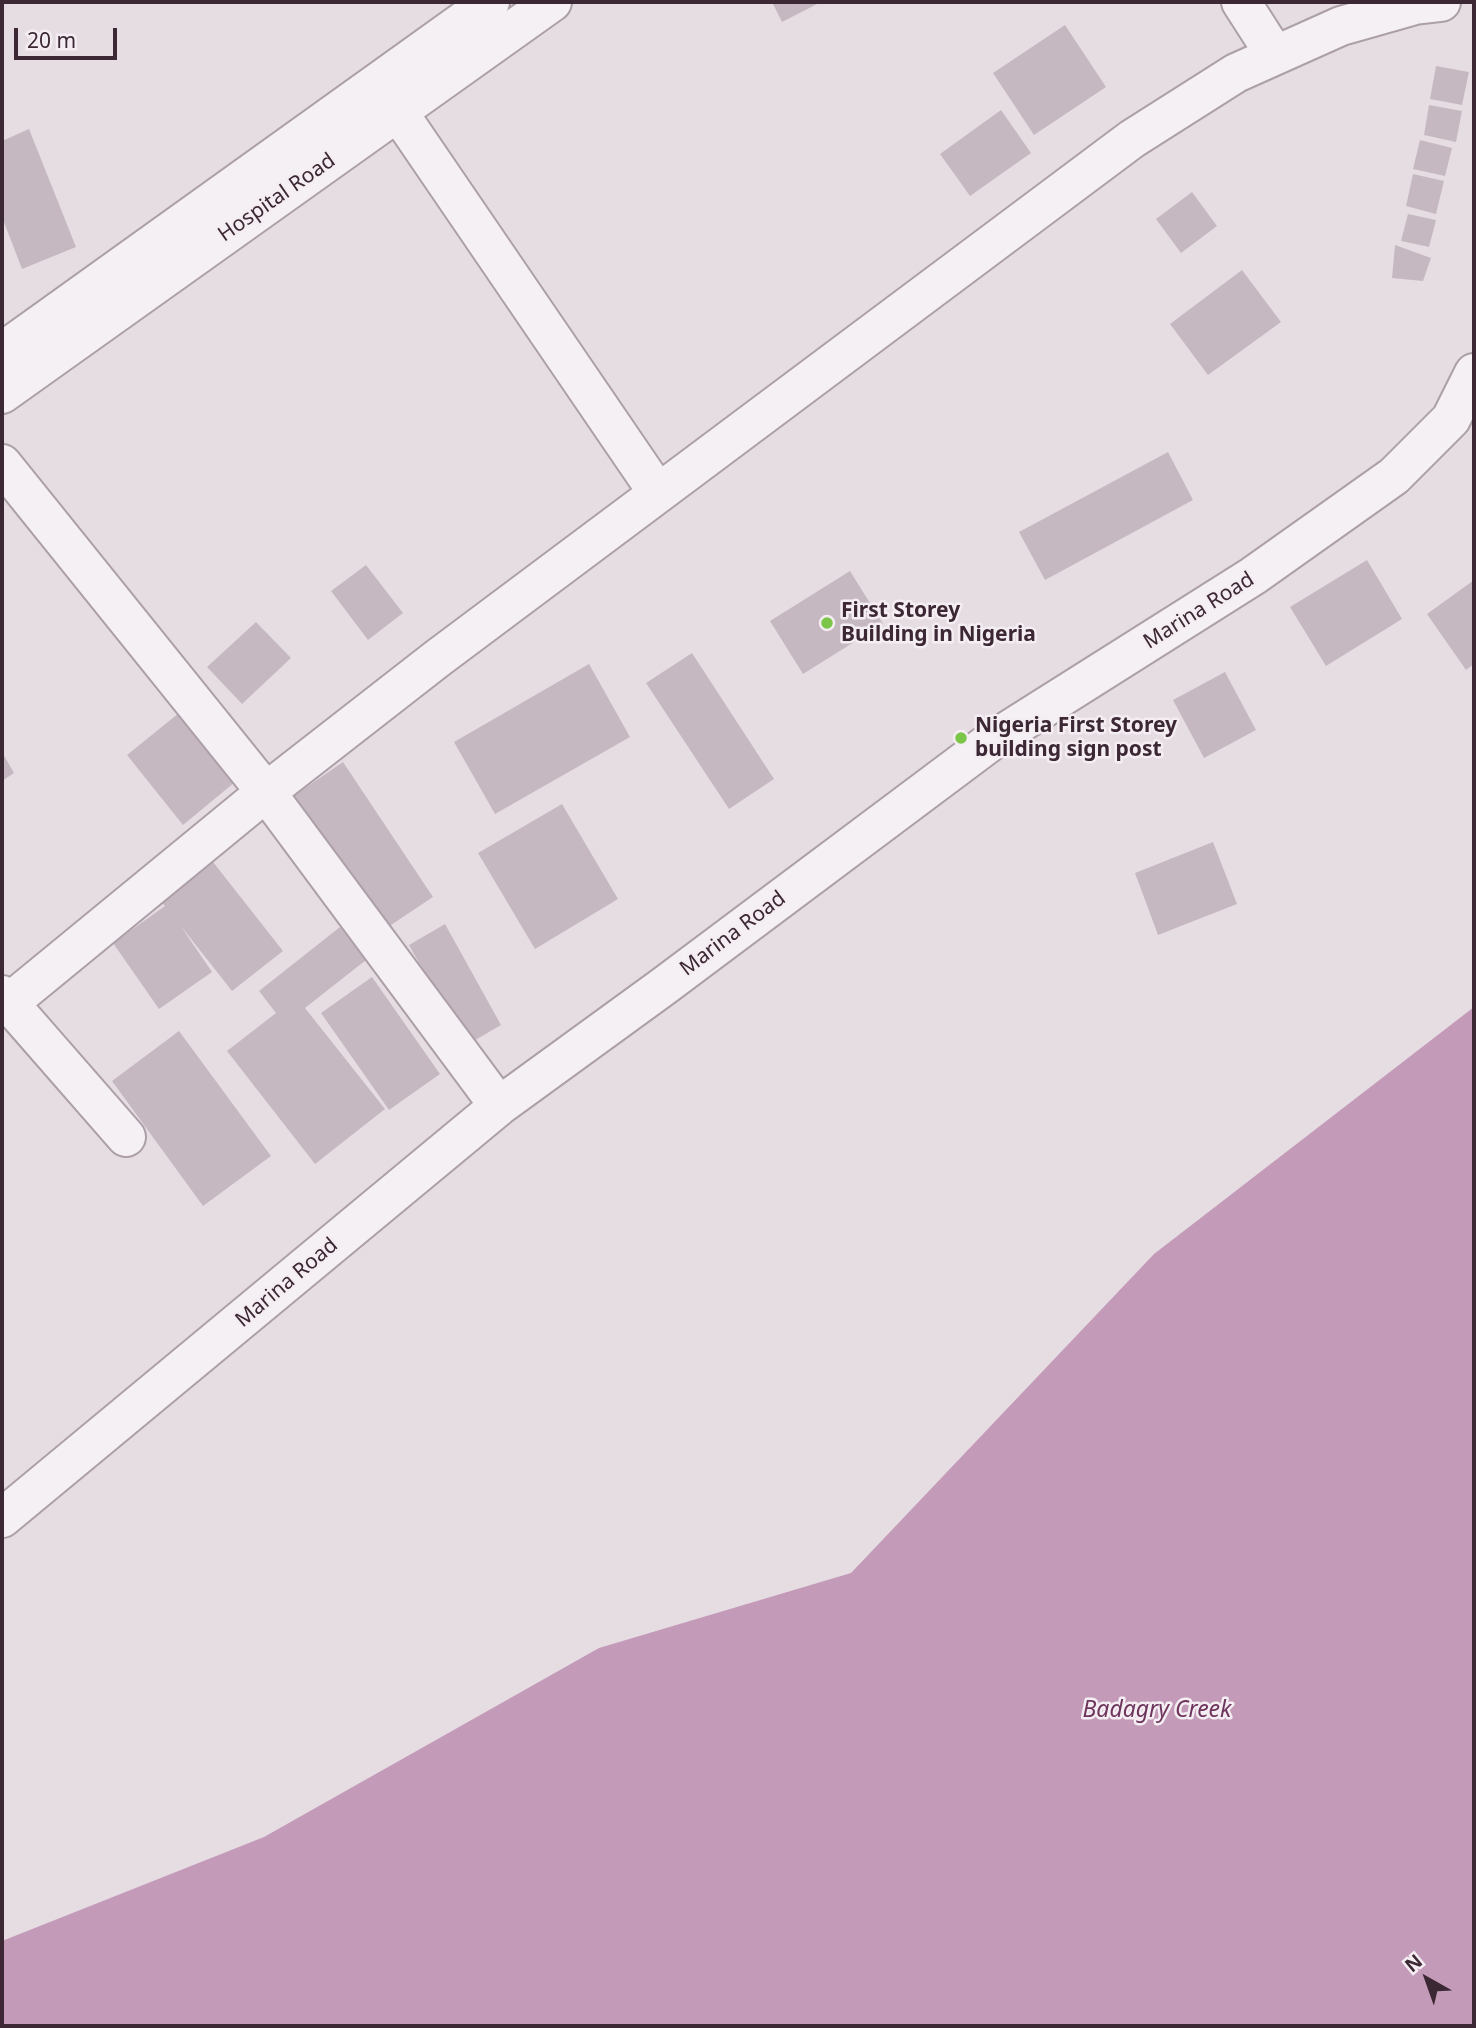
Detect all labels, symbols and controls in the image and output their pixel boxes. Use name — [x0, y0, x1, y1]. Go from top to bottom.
scale bar — [18, 14, 121, 58]
text: 20 m — [27, 26, 76, 54]
street label: Hospital Road — [214, 148, 340, 248]
street label: Marina Road — [1139, 567, 1259, 655]
place label: First Storey Building in Nigeria — [841, 598, 1036, 648]
marker: First Storey Building in Nigeria — [819, 615, 835, 631]
place label: Nigeria First Storey building sign post — [975, 713, 1177, 763]
marker: Nigeria First Storey building sign post — [953, 730, 969, 746]
street label: Marina Road — [675, 886, 791, 982]
street label: Marina Road — [231, 1233, 343, 1333]
water label: Badagry Creek — [1083, 1696, 1231, 1724]
north arrow — [1392, 1944, 1462, 2014]
text: N — [1399, 1948, 1428, 1978]

